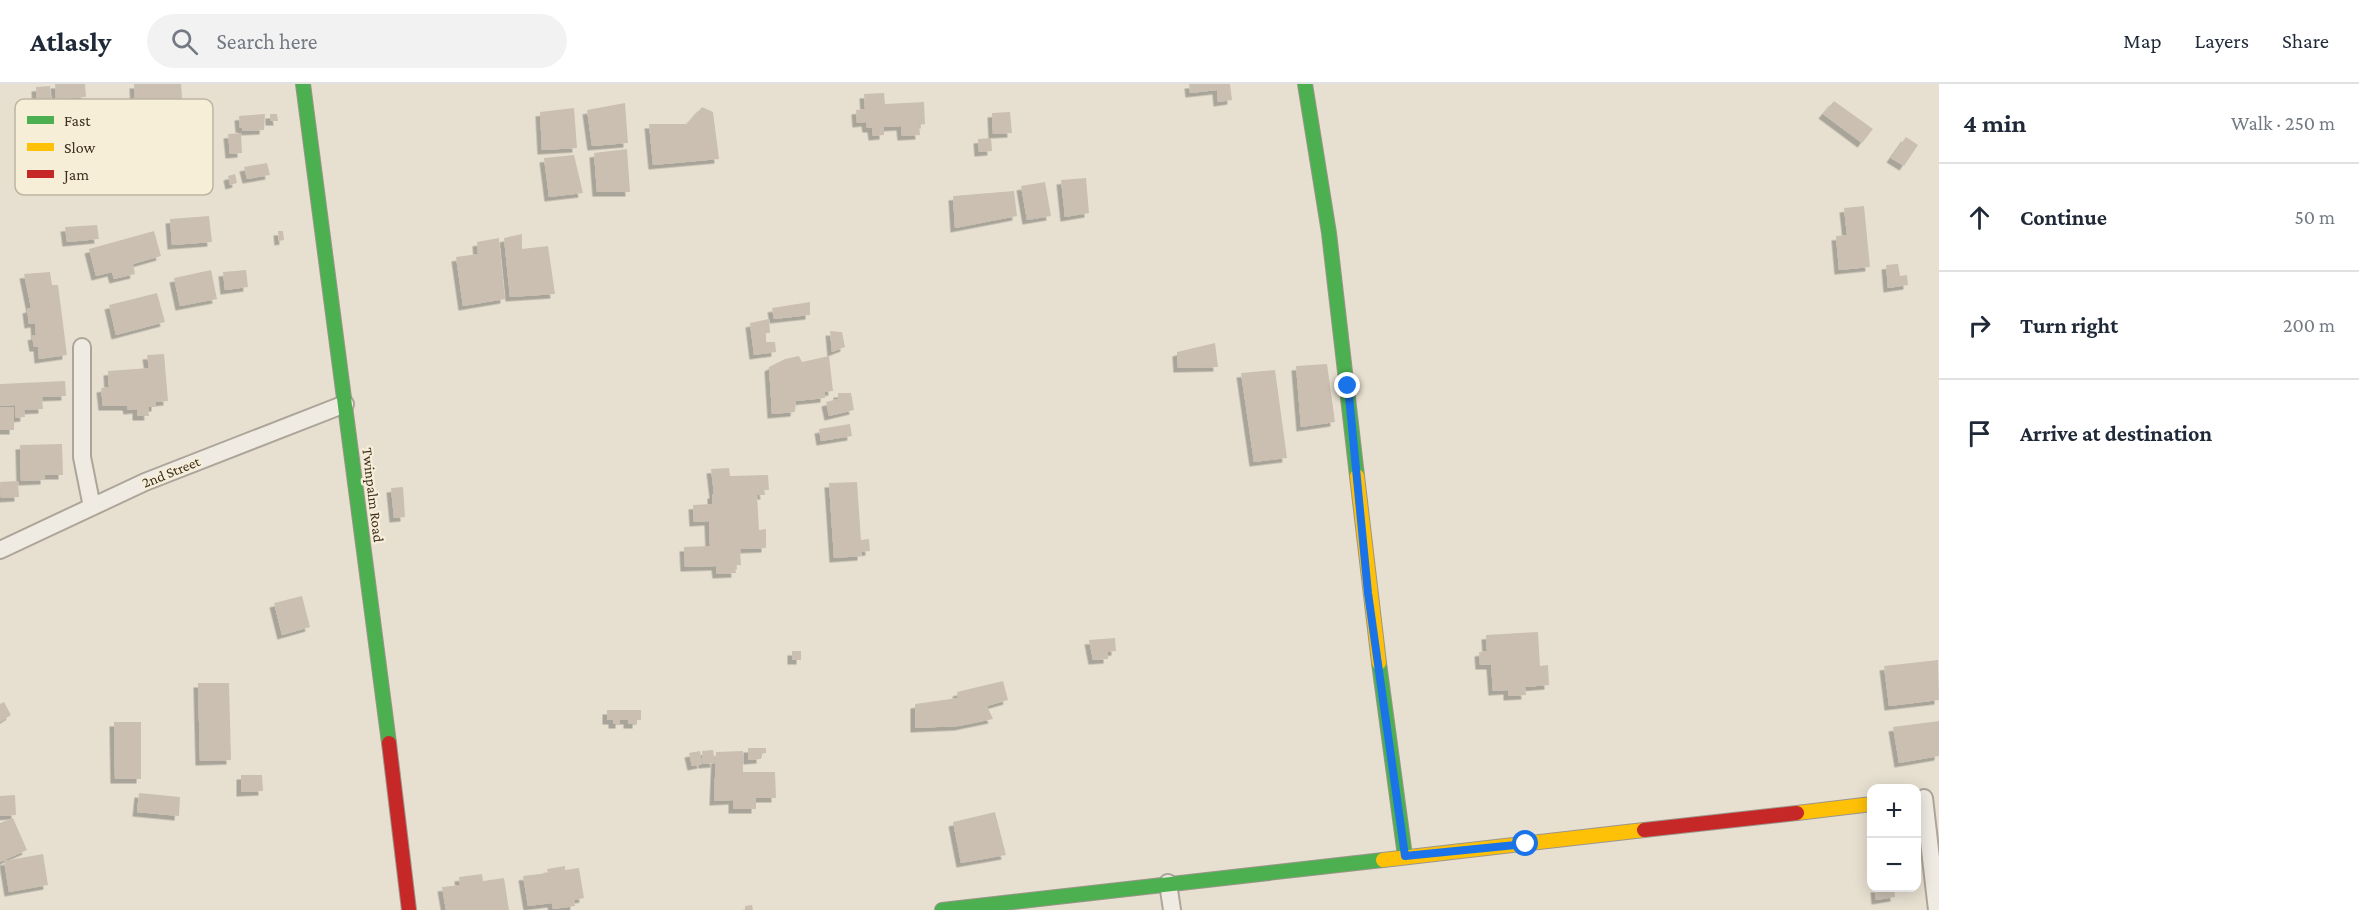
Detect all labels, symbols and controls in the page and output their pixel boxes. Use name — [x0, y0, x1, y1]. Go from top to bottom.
search box — [147, 14, 567, 68]
icon: search — [168, 25, 201, 58]
text: Atlasly — [30, 26, 111, 57]
text: Search here — [216, 29, 317, 54]
text: Map — [2123, 29, 2162, 53]
text: Layers — [2195, 29, 2249, 53]
text: Share — [2282, 29, 2329, 53]
legend — [15, 99, 213, 195]
text: 4 min — [1963, 109, 2027, 138]
text: Fast — [64, 112, 91, 129]
text: Walk · 250 m — [2231, 112, 2335, 134]
text: Slow — [64, 139, 96, 156]
text: Jam — [62, 166, 89, 184]
icon: ahead — [1963, 201, 1996, 234]
text: Continue — [2020, 205, 2107, 230]
text: 50 m — [2294, 206, 2335, 228]
icon: right — [1963, 309, 1996, 342]
text: Turn right — [2020, 313, 2118, 338]
text: 200 m — [2283, 314, 2335, 336]
route end — [1334, 372, 1360, 398]
icon: arrive — [1963, 417, 1996, 450]
text: Arrive at destination — [2020, 421, 2212, 446]
street label: Twinpalm Road — [358, 447, 387, 543]
street label: 2nd Street — [140, 453, 203, 491]
map controls — [1867, 784, 1921, 892]
button: + — [1867, 784, 1921, 838]
route start — [1512, 830, 1538, 856]
button: − — [1867, 838, 1921, 892]

